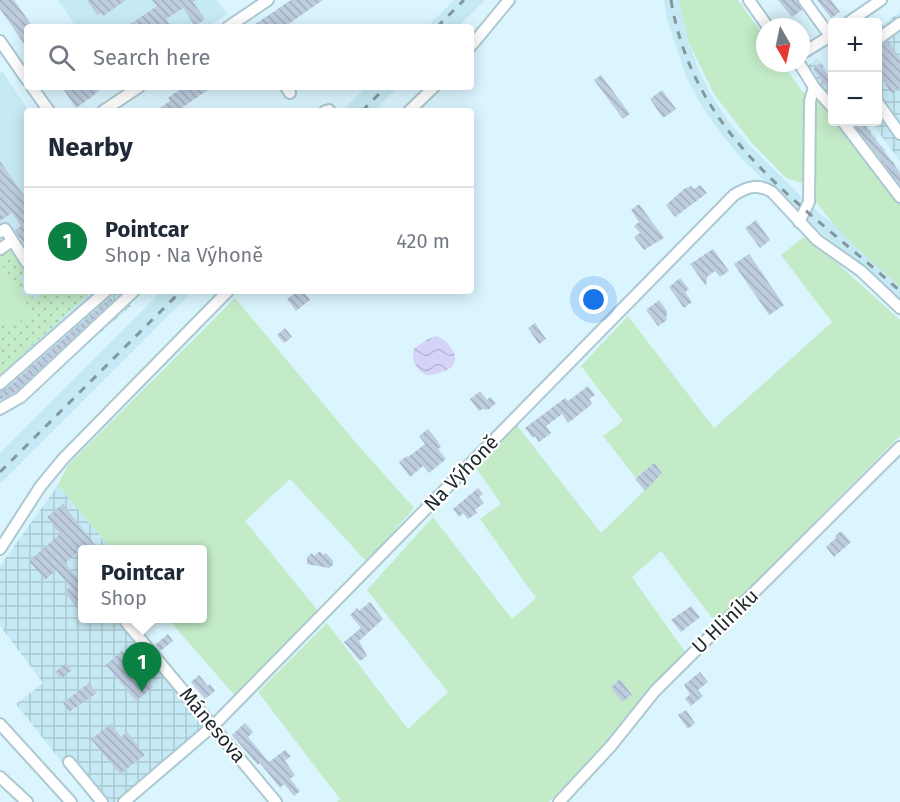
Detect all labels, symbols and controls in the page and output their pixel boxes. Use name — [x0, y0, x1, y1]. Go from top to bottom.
north arrow — [756, 18, 810, 72]
map controls — [828, 18, 882, 126]
button: + — [828, 18, 882, 72]
search box — [24, 24, 474, 90]
icon: search — [45, 41, 78, 74]
text: Search here — [93, 44, 211, 71]
button: − — [828, 72, 882, 126]
text: Nearby — [48, 132, 133, 163]
text: Pointcar — [105, 216, 189, 243]
text: 1 — [63, 229, 72, 253]
text: 420 m — [396, 229, 450, 253]
text: Shop · Na Výhoně — [105, 243, 263, 267]
your location — [579, 285, 608, 314]
street label: Na Výhoně — [419, 430, 503, 516]
popup — [78, 545, 207, 623]
text: Pointcar — [101, 559, 184, 586]
street label: U Hliníku — [687, 584, 763, 658]
text: Shop — [101, 586, 147, 610]
pin: 1 — [122, 642, 162, 692]
street label: Mánesova — [175, 683, 251, 767]

